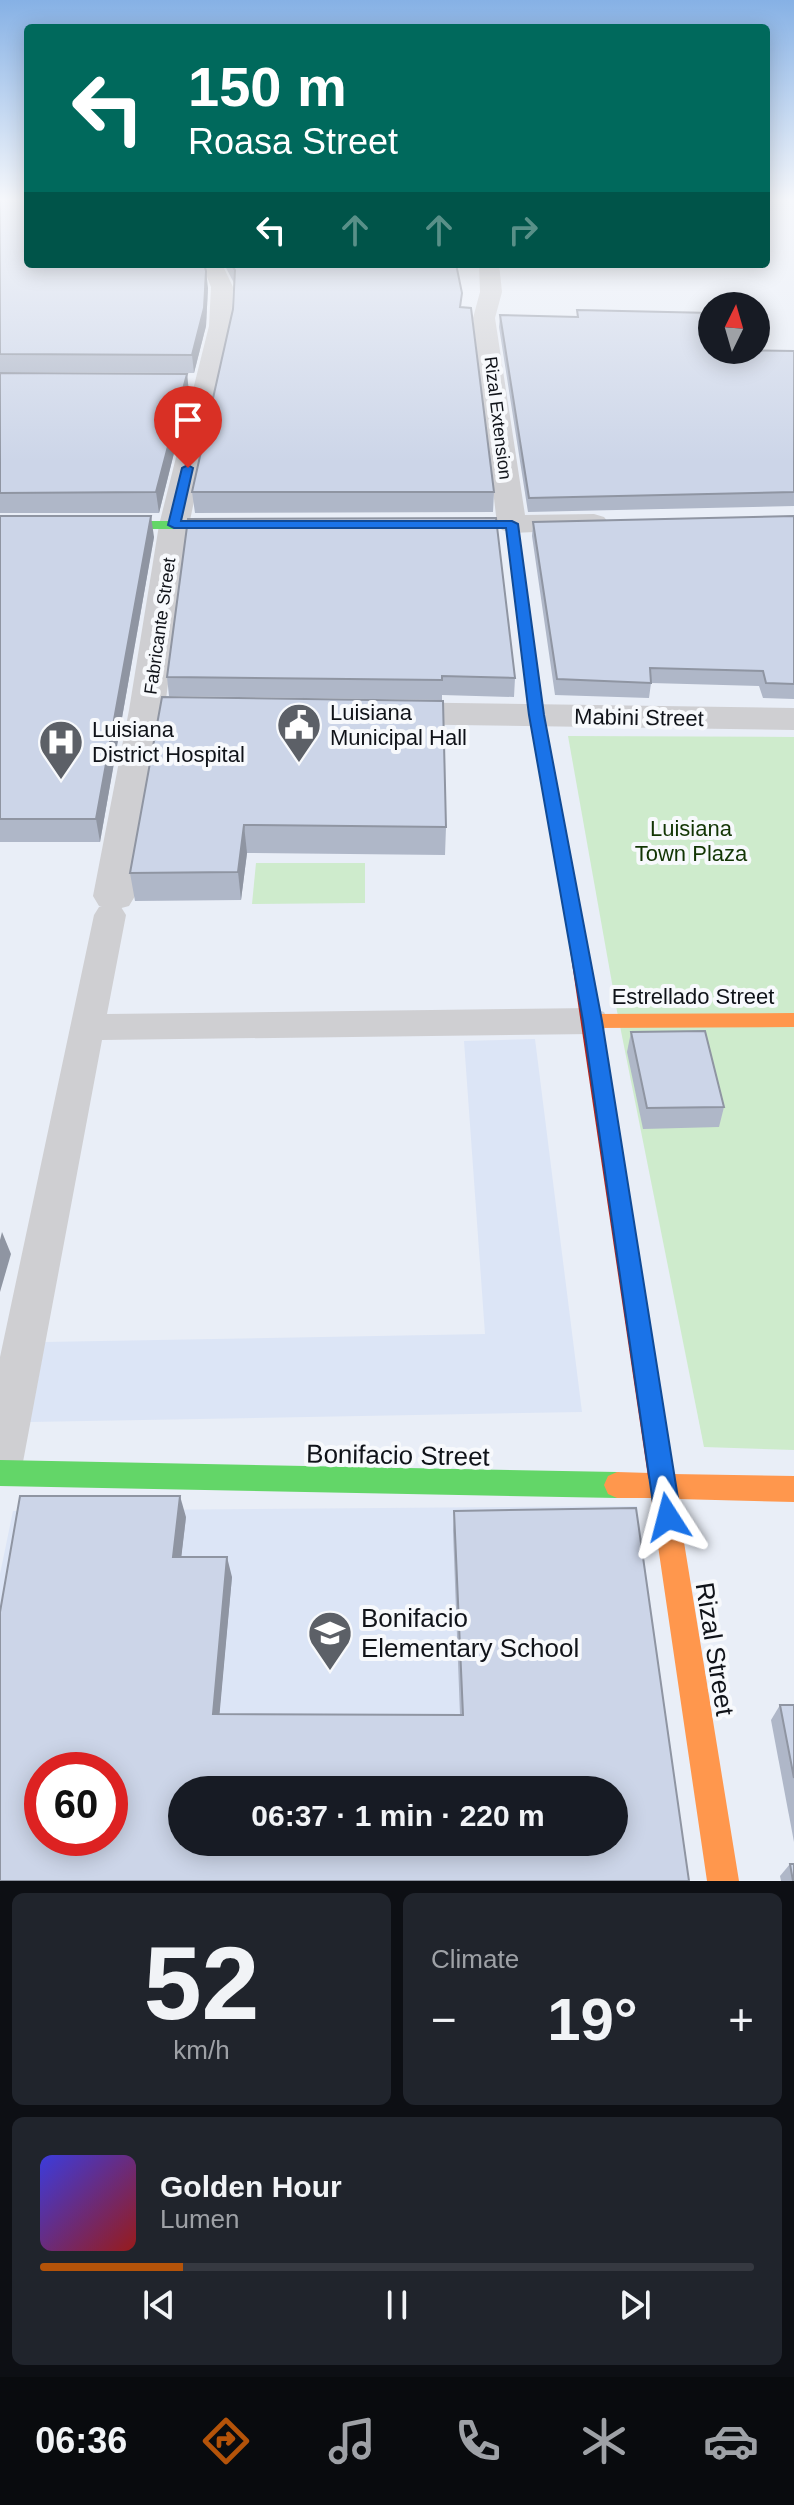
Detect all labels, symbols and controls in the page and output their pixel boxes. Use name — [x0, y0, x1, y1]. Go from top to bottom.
text: 150 m — [188, 55, 347, 118]
icon: left — [56, 56, 160, 160]
text: Roasa Street — [188, 121, 398, 162]
icon: left — [249, 208, 293, 252]
icon: ahead — [333, 208, 377, 252]
icon: ahead — [417, 208, 461, 252]
icon: right — [501, 208, 545, 252]
north arrow — [698, 292, 770, 364]
map controls — [698, 292, 770, 364]
street label: Rizal Extension — [481, 355, 515, 481]
pin — [154, 386, 222, 468]
icon: arrive — [166, 398, 210, 442]
street label: Fabricante Street — [140, 556, 180, 696]
place label: Luisiana Municipal Hall — [330, 700, 467, 750]
public building icon: Luisiana Municipal Hall — [275, 701, 323, 764]
street label: Mabini Street — [574, 704, 704, 731]
place label: Luisiana District Hospital — [92, 717, 245, 767]
hospital icon: Luisiana District Hospital — [37, 718, 85, 781]
park label: Luisiana Town Plaza — [635, 816, 748, 866]
street label: Estrellado Street — [612, 984, 774, 1009]
street label: Bonifacio Street — [306, 1438, 491, 1472]
position arrow — [626, 1475, 710, 1559]
street label: Rizal Street — [690, 1580, 740, 1718]
place label: Bonifacio Elementary School — [361, 1603, 579, 1663]
school or university icon: Bonifacio Elementary School — [306, 1609, 354, 1672]
speed limit sign: 60 — [24, 1752, 128, 1856]
text: 06:37 · 1 min · 220 m — [251, 1799, 545, 1832]
text: 52 — [144, 1925, 259, 2041]
text: Climate — [431, 1944, 519, 1974]
text: 19° — [547, 1986, 638, 2053]
text: − — [431, 1995, 457, 2044]
text: + — [728, 1995, 754, 2044]
text: km/h — [173, 2035, 230, 2065]
text: Golden Hour — [160, 2170, 342, 2203]
text: Lumen — [160, 2204, 240, 2234]
icon: previous — [137, 2283, 181, 2327]
icon: pause — [375, 2283, 419, 2327]
icon: next — [613, 2283, 657, 2327]
icon: directions — [198, 2413, 254, 2469]
icon: music — [324, 2413, 380, 2469]
icon: phone — [450, 2413, 506, 2469]
icon: climate — [576, 2413, 632, 2469]
icon: car — [703, 2413, 759, 2469]
text: 06:36 — [35, 2420, 127, 2461]

